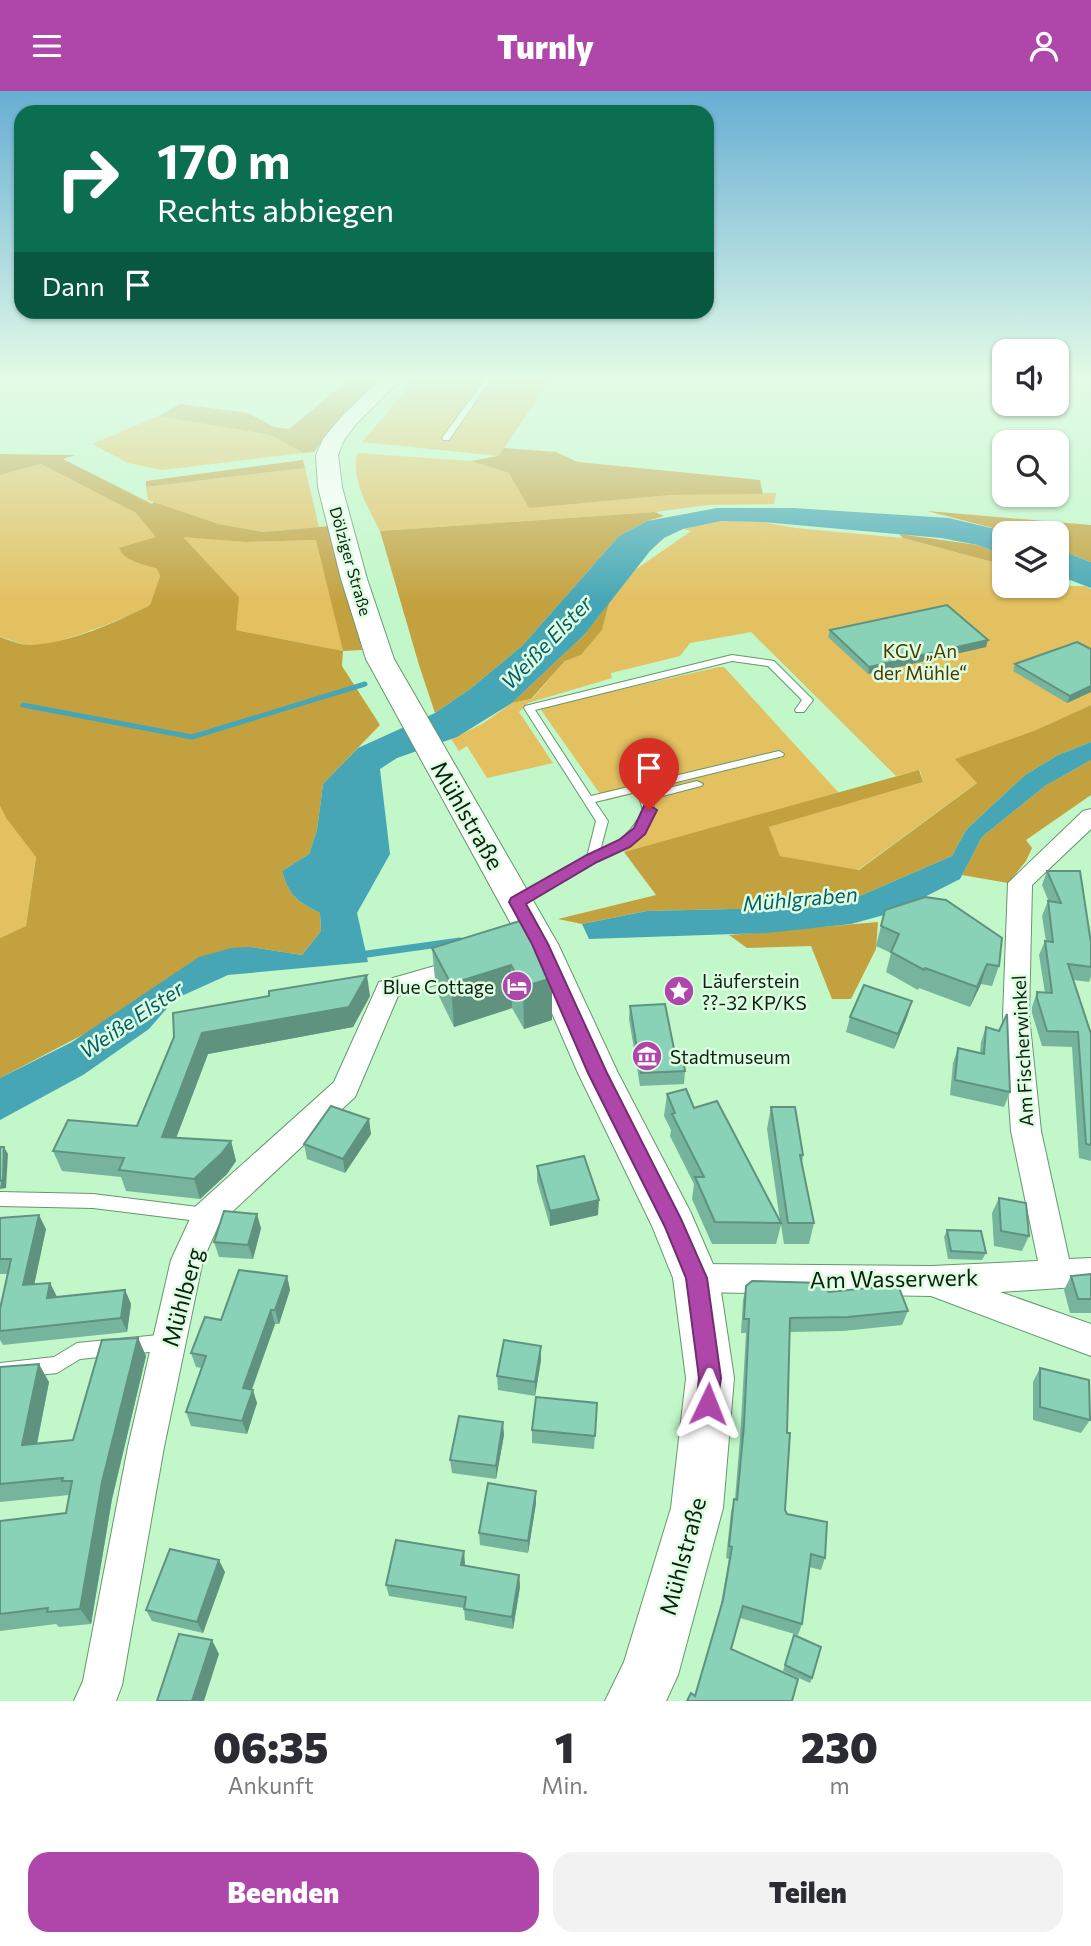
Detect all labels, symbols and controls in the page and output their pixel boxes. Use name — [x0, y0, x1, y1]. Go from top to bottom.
text: Turnly — [497, 26, 594, 66]
icon: menu — [28, 27, 66, 65]
icon: person — [1025, 27, 1063, 65]
text: 170 m — [157, 129, 290, 189]
icon: right — [42, 133, 133, 224]
text: Rechts abbiegen — [157, 189, 394, 229]
icon: arrive — [119, 266, 157, 304]
text: Dann — [42, 270, 105, 301]
map controls — [992, 339, 1069, 598]
button: sound — [992, 339, 1069, 416]
button: search — [992, 430, 1069, 507]
street label: Dölziger Straße — [326, 504, 376, 618]
button: layers — [992, 521, 1069, 598]
water label: Weiße Elster — [495, 590, 597, 694]
park label: KGV „An der Mühle“ — [873, 639, 967, 684]
pin — [619, 738, 679, 810]
icon: arrive — [630, 749, 668, 787]
street label: Mühlstraße — [426, 756, 510, 874]
water label: Mühlgraben — [742, 881, 858, 915]
hotel icon: Blue Cottage — [500, 969, 534, 1003]
place label: Läuferstein ??-32 KP/KS — [702, 969, 807, 1014]
place icon: Läuferstein ??-32 KP/KS — [662, 974, 696, 1008]
water label: Weiße Elster — [74, 975, 188, 1063]
place label: Blue Cottage — [383, 975, 494, 998]
street label: Am Fischerwinkel — [1007, 975, 1037, 1127]
museum icon: Stadtmuseum — [630, 1039, 664, 1073]
place label: Stadtmuseum — [670, 1045, 791, 1068]
street label: Mühlberg — [155, 1244, 209, 1350]
street label: Am Wasserwerk — [809, 1263, 979, 1293]
position arrow — [671, 1367, 745, 1441]
street label: Mühlstraße — [653, 1494, 711, 1618]
text: 06:35 — [213, 1720, 328, 1772]
text: 1 — [555, 1720, 574, 1772]
text: 230 — [801, 1720, 878, 1772]
text: Ankunft — [228, 1771, 314, 1799]
text: Min. — [541, 1771, 588, 1799]
text: m — [829, 1771, 849, 1799]
button: Beenden — [28, 1852, 539, 1932]
button: Teilen — [553, 1852, 1063, 1932]

